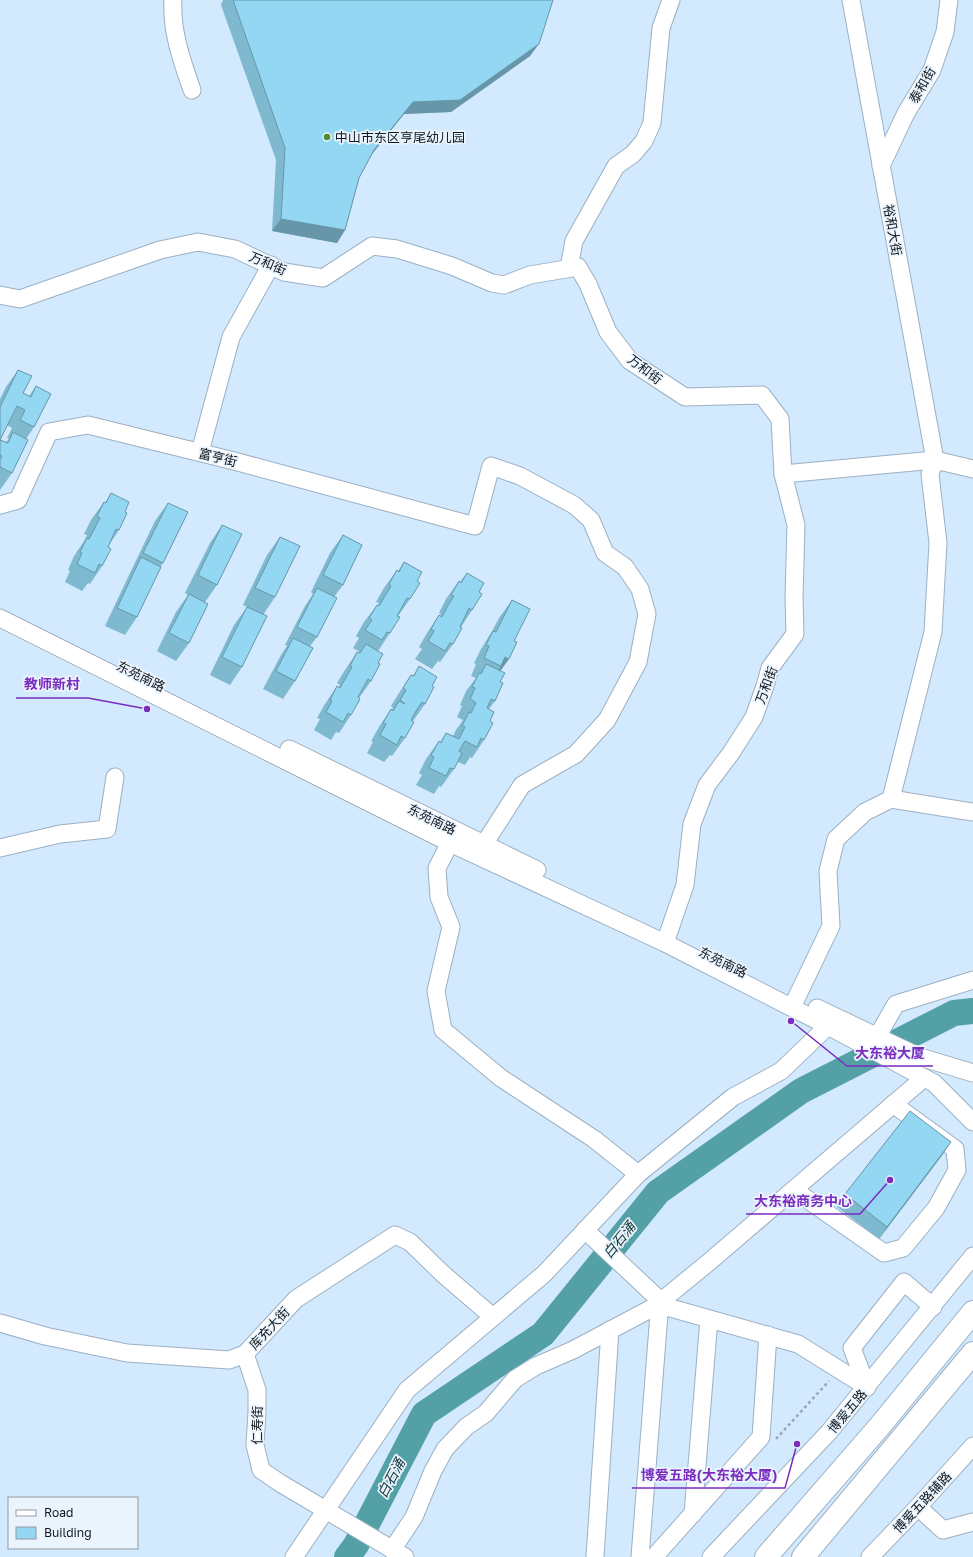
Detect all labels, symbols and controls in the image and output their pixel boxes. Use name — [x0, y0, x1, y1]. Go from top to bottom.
street label: 泰和街 — [905, 64, 939, 106]
place label: 中山市东区亨尾幼儿园 — [335, 129, 465, 145]
marker: 中山市东区亨尾幼儿园 — [322, 132, 332, 142]
street label: 裕和大街 — [881, 203, 905, 257]
street label: 万和街 — [247, 248, 289, 278]
street label: 万和街 — [625, 351, 665, 387]
street label: 富亨街 — [197, 445, 239, 469]
street label: 东苑南路 — [114, 657, 168, 695]
street label: 万和街 — [752, 664, 780, 706]
callout: 教师新村 — [16, 672, 88, 698]
text: 教师新村 — [24, 675, 80, 692]
street label: 东苑南路 — [405, 800, 459, 838]
street label: 东苑南路 — [696, 943, 750, 981]
callout: 大东裕大厦 — [847, 1040, 933, 1066]
text: 大东裕大厦 — [855, 1044, 925, 1061]
callout: 大东裕商务中心 — [746, 1188, 860, 1214]
text: 大东裕商务中心 — [754, 1192, 852, 1209]
water label: 白石涌 — [599, 1216, 640, 1261]
street label: 库充大街 — [245, 1304, 293, 1352]
street label: 博爱五路 — [824, 1386, 870, 1436]
street label: 仁寿街 — [249, 1405, 265, 1445]
water label: 白石涌 — [373, 1453, 409, 1500]
callout: 博爱五路(大东裕大厦) — [632, 1462, 785, 1488]
text: 博爱五路(大东裕大厦) — [641, 1466, 777, 1483]
street label: 博爱五路辅路 — [890, 1468, 954, 1536]
legend — [8, 1497, 138, 1549]
text: Road — [44, 1505, 73, 1520]
text: Building — [44, 1525, 92, 1540]

